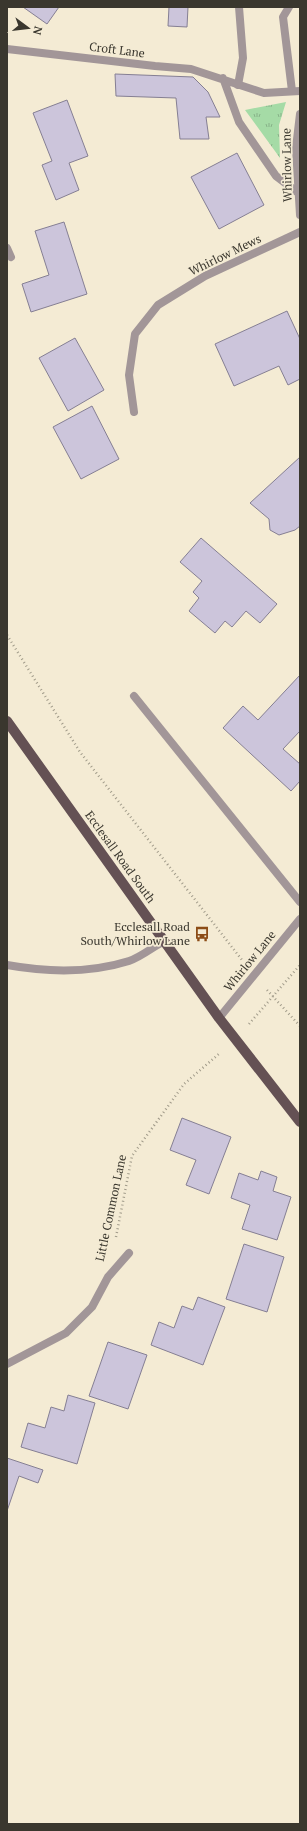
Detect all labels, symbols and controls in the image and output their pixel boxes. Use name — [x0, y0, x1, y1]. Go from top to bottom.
north arrow — [8, 8, 48, 48]
text: N — [30, 25, 46, 37]
street label: Croft Lane — [88, 39, 146, 60]
street label: Whirlow Lane — [278, 128, 295, 202]
street label: Whirlow Mews — [186, 231, 263, 279]
street label: Ecclesall Road South — [82, 808, 159, 906]
place label: Ecclesall Road South/Whirlow Lane — [80, 919, 190, 948]
bus stop icon: Ecclesall Road South/Whirlow Lane — [193, 925, 211, 943]
street label: Whirlow Lane — [220, 927, 279, 994]
street label: Little Common Lane — [92, 1153, 129, 1263]

